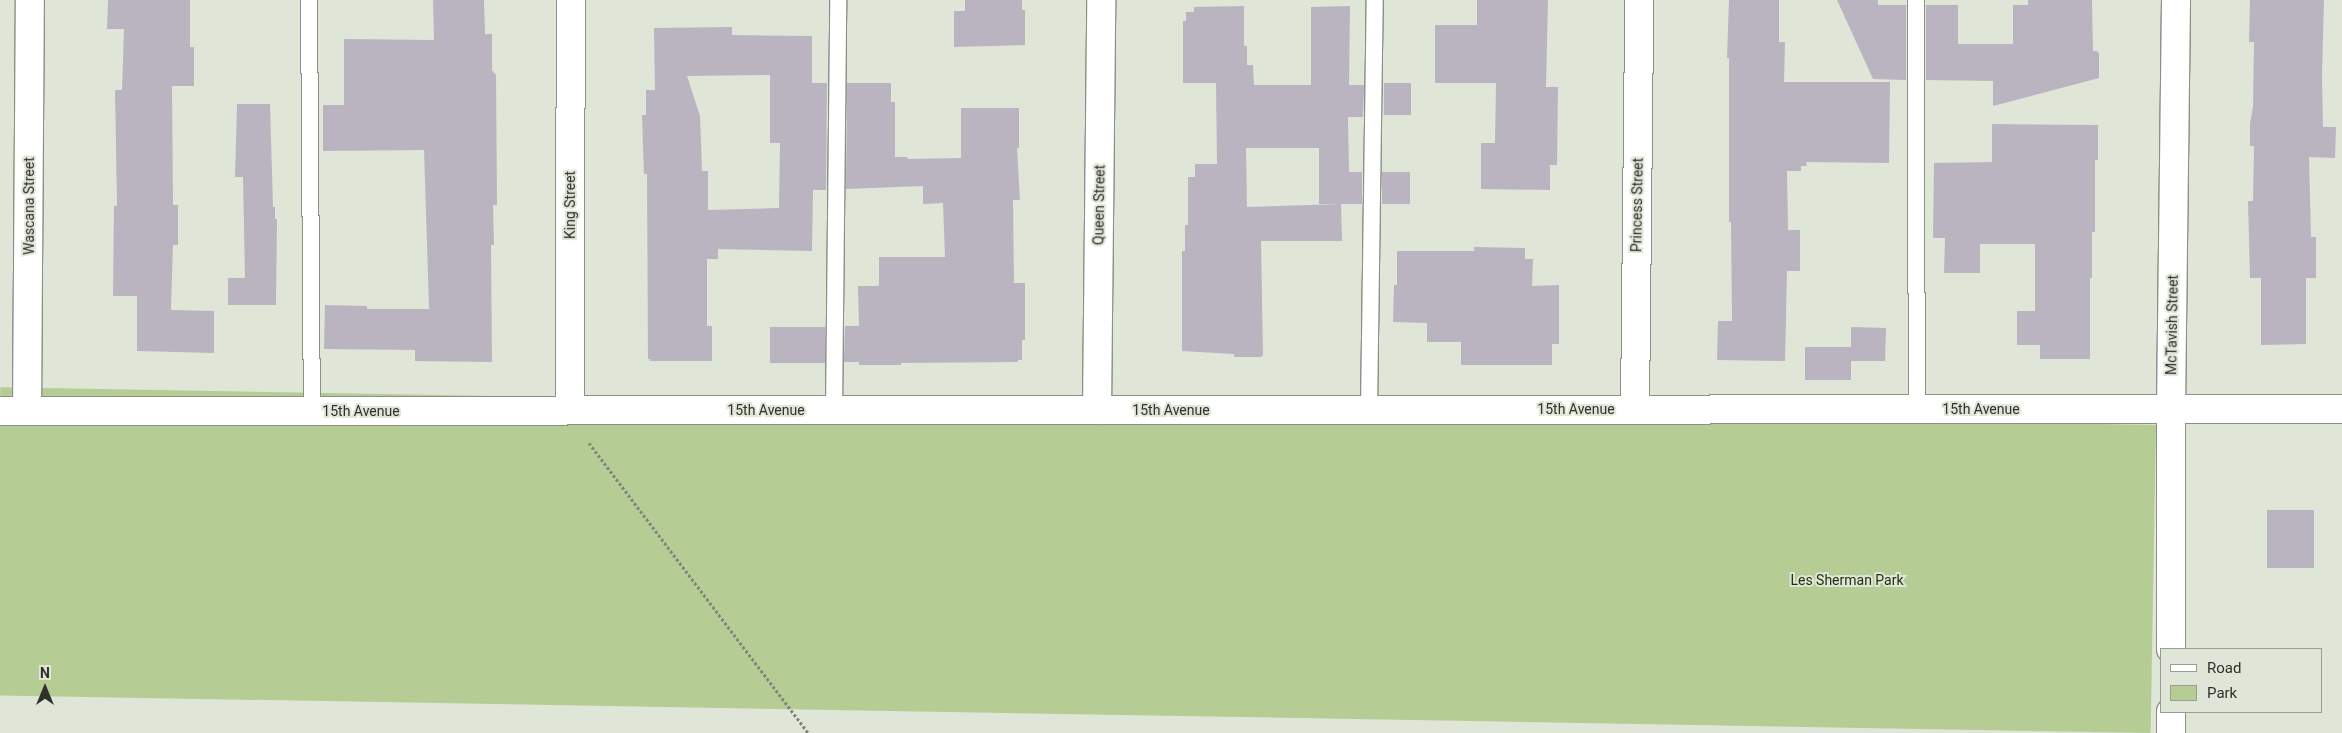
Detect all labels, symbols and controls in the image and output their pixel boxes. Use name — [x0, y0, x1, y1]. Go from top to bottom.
street label: Wascana Street — [21, 157, 37, 255]
street label: Princess Street — [1628, 158, 1646, 252]
street label: Queen Street — [1090, 165, 1108, 245]
street label: King Street — [562, 171, 578, 239]
street label: McTavish Street — [2163, 275, 2181, 375]
street label: 15th Avenue — [1537, 401, 1615, 417]
street label: 15th Avenue — [1942, 401, 2020, 417]
street label: 15th Avenue — [727, 402, 805, 418]
street label: 15th Avenue — [1132, 402, 1210, 418]
street label: 15th Avenue — [322, 403, 400, 419]
park label: Les Sherman Park — [1790, 572, 1904, 588]
legend — [2160, 648, 2322, 713]
text: Road — [2207, 659, 2241, 677]
north arrow — [20, 663, 70, 713]
text: N — [40, 665, 50, 681]
text: Park — [2207, 684, 2237, 702]

